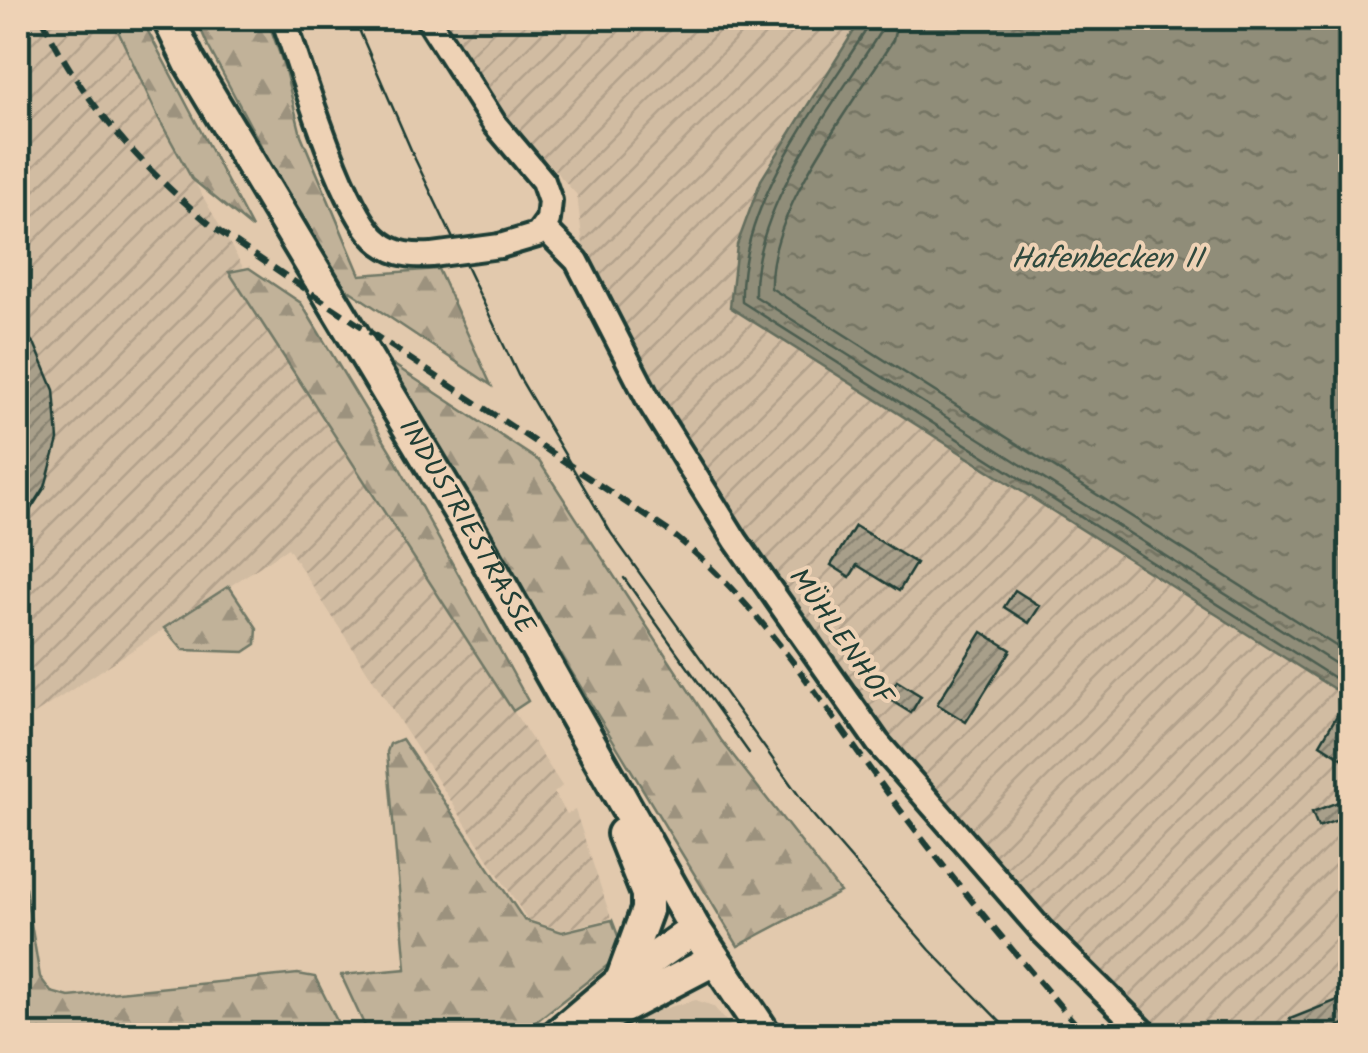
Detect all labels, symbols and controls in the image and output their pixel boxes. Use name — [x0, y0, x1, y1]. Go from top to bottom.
water label: Hafenbecken II — [1011, 236, 1208, 284]
street label: INDUSTRIESTRASSE — [386, 410, 547, 644]
street label: MÜHLENHOF — [776, 559, 905, 717]

